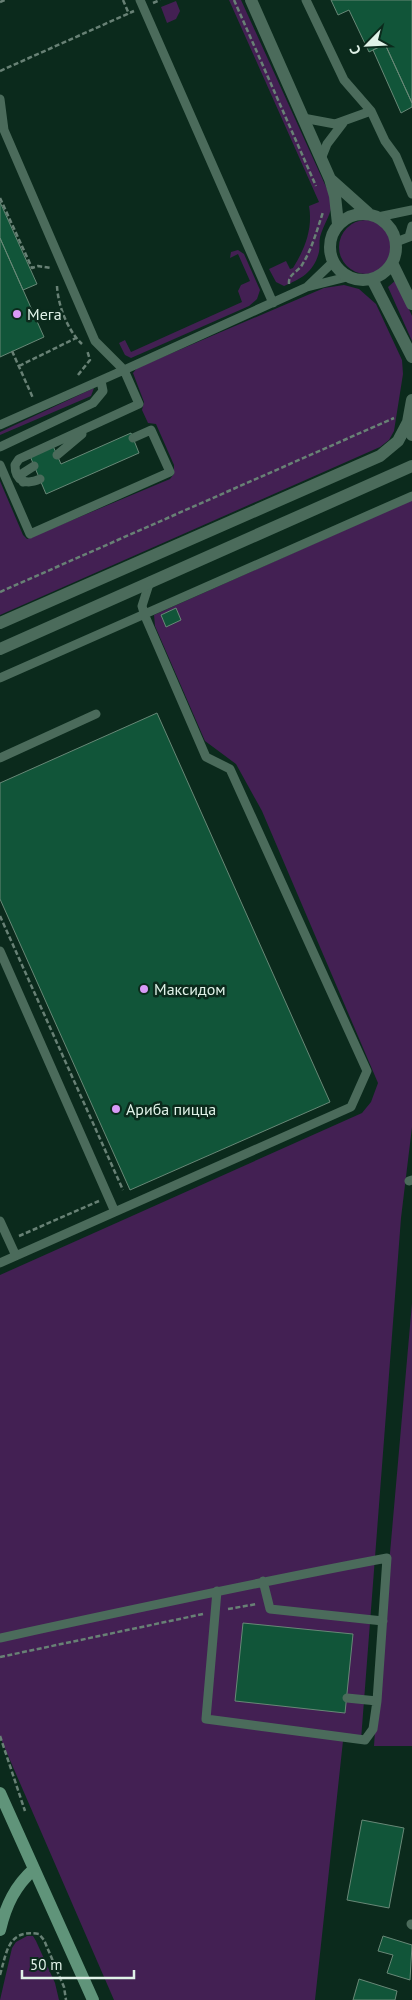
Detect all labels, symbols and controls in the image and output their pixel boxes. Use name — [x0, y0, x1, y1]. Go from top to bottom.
north arrow — [342, 20, 392, 70]
text: С — [345, 43, 365, 58]
place label: Мега — [27, 304, 62, 324]
marker: Мега — [11, 308, 23, 320]
place label: Максидом — [154, 979, 226, 999]
marker: Максидом — [138, 983, 150, 995]
place label: Ариба пицца — [126, 1099, 216, 1119]
marker: Ариба пицца — [110, 1103, 122, 1115]
scale bar — [22, 1948, 135, 1980]
text: 50 m — [30, 1955, 63, 1974]

